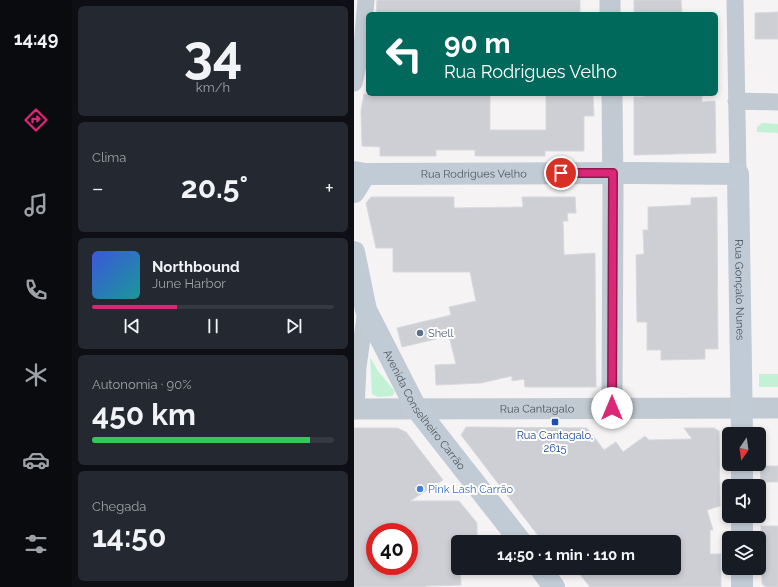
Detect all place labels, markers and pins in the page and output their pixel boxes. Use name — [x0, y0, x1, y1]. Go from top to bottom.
pin — [544, 156, 578, 190]
place label: Shell — [428, 327, 454, 340]
marker: Shell — [415, 328, 425, 338]
marker: Rua Cantagalo, 2615 — [550, 417, 560, 427]
place label: Rua Cantagalo, 2615 — [517, 429, 593, 455]
place label: Pink Lash Carrão — [428, 483, 513, 496]
marker: Pink Lash Carrão — [415, 484, 425, 494]

